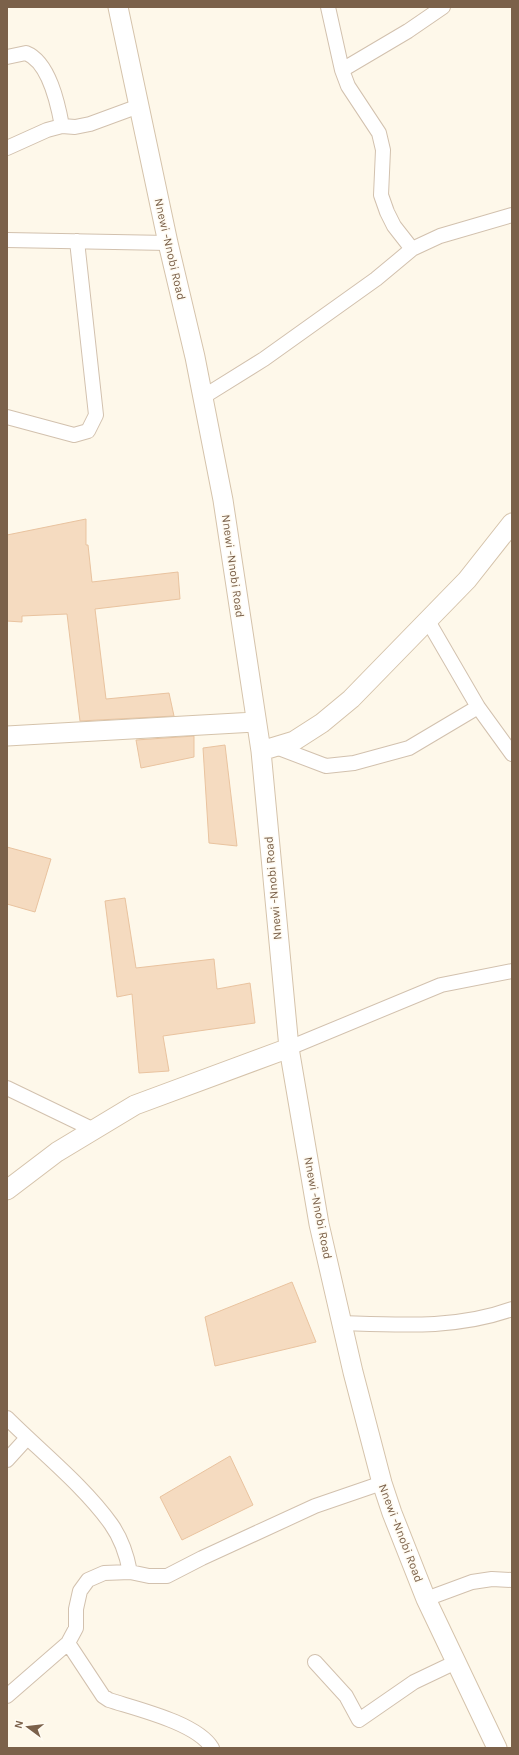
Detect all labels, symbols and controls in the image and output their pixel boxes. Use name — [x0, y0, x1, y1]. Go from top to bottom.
street label: Nnewi -Nnobi Road — [151, 197, 189, 301]
street label: Nnewi -Nnobi Road — [219, 513, 247, 619]
street label: Nnewi -Nnobi Road — [261, 836, 285, 940]
street label: Nnewi -Nnobi Road — [301, 1156, 335, 1260]
street label: Nnewi -Nnobi Road — [376, 1482, 426, 1584]
north arrow — [8, 1707, 48, 1747]
text: N — [12, 1719, 26, 1730]

